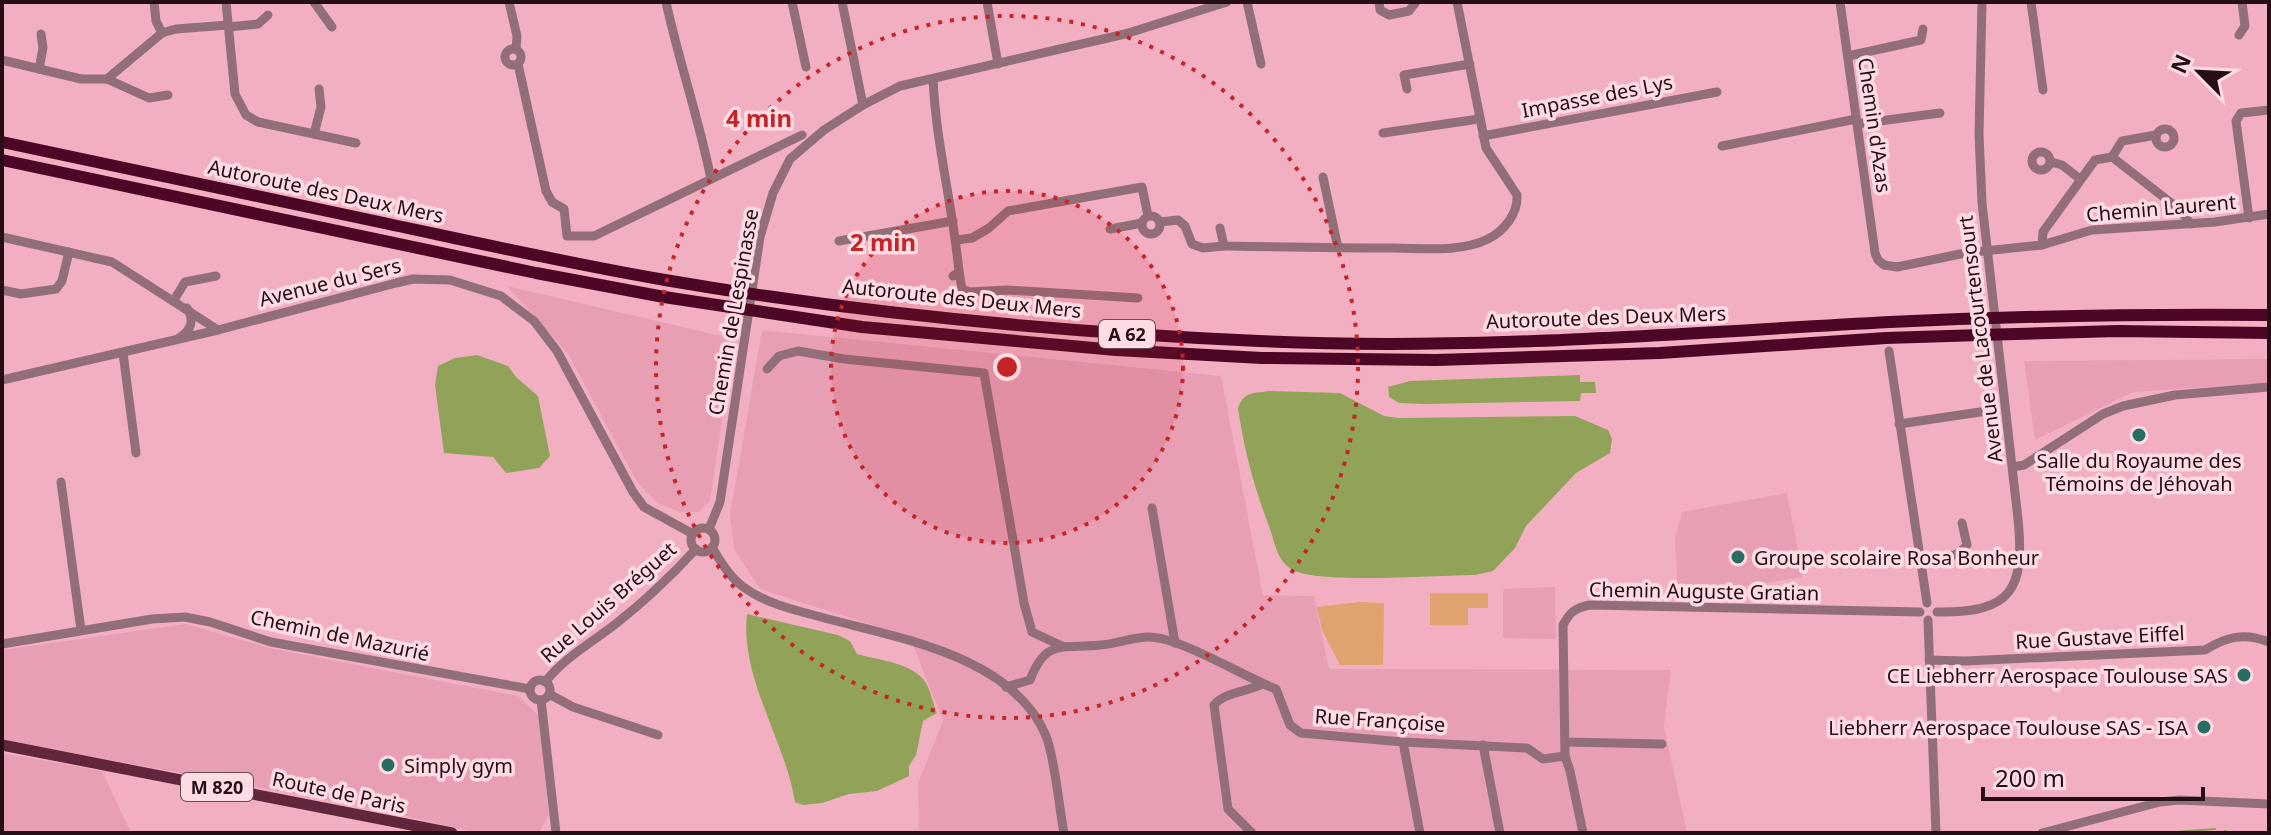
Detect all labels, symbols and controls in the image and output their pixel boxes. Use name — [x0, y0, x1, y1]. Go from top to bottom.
north arrow — [2159, 32, 2239, 112]
text: N — [2162, 49, 2197, 78]
street label: Chemin d'Azas — [1852, 56, 1898, 194]
street label: Impasse des Lys — [1519, 68, 1675, 124]
text: 4 min — [726, 101, 792, 134]
street label: Autoroute des Deux Mers — [206, 153, 446, 229]
street label: Chemin Laurent — [2085, 188, 2237, 228]
street label: Chemin de Lespinasse — [702, 207, 764, 417]
street label: Avenue de Lacourtensourt — [1951, 214, 2009, 464]
text: 2 min — [850, 225, 916, 258]
street label: Avenue du Sers — [256, 251, 404, 313]
street label: Autoroute des Deux Mers — [841, 272, 1083, 324]
street label: Autoroute des Deux Mers — [1486, 299, 1726, 335]
road number: A 62 — [1099, 320, 1155, 348]
centre of rings — [993, 353, 1021, 381]
marker: Salle du Royaume des Témoins de Jéhovah — [2130, 426, 2148, 444]
place label: Salle du Royaume des Témoins de Jéhovah — [2036, 447, 2242, 497]
street label: Rue Louis Bréguet — [534, 536, 682, 668]
place label: Groupe scolaire Rosa Bonheur — [1754, 544, 2039, 571]
marker: Groupe scolaire Rosa Bonheur — [1729, 548, 1747, 566]
street label: Chemin Auguste Gratian — [1589, 575, 1819, 607]
street label: Chemin de Mazurié — [248, 603, 432, 667]
street label: Rue Gustave Eiffel — [2015, 619, 2185, 655]
place label: CE Liebherr Aerospace Toulouse SAS — [1887, 662, 2228, 689]
marker: CE Liebherr Aerospace Toulouse SAS — [2235, 666, 2253, 684]
street label: Rue Françoise — [1314, 702, 1446, 738]
place label: Liebherr Aerospace Toulouse SAS - ISA — [1828, 714, 2188, 741]
marker: Liebherr Aerospace Toulouse SAS - ISA — [2195, 718, 2213, 736]
scale bar — [1983, 751, 2203, 801]
place label: Simply gym — [404, 752, 513, 779]
marker: Simply gym — [379, 756, 397, 774]
text: 200 m — [1995, 761, 2065, 794]
street label: Route de Paris — [270, 765, 408, 819]
road number: M 820 — [181, 773, 253, 801]

